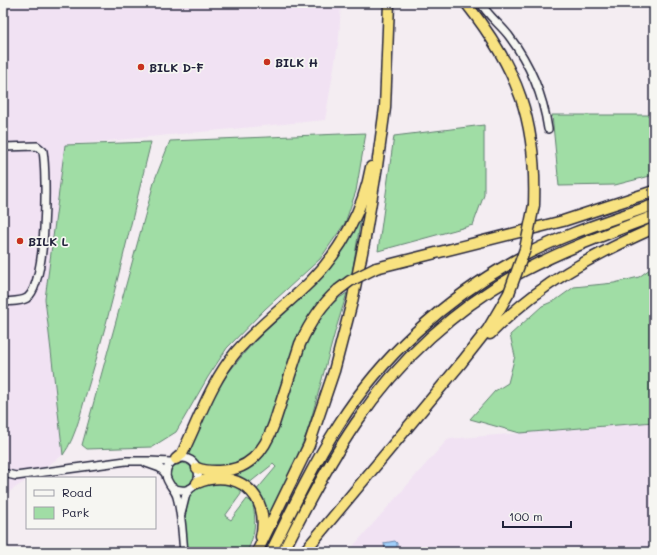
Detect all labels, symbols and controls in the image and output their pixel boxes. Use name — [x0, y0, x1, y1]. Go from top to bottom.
place label: BILK H — [275, 54, 318, 70]
marker: BILK H — [262, 57, 272, 67]
place label: BILK D-F — [149, 59, 204, 75]
marker: BILK D-F — [136, 62, 146, 72]
place label: BILK L — [28, 233, 68, 249]
marker: BILK L — [15, 236, 25, 246]
legend — [26, 477, 156, 529]
text: Road — [62, 484, 92, 500]
scale bar — [503, 503, 571, 529]
text: Park — [62, 504, 89, 520]
text: 100 m — [509, 508, 543, 524]

